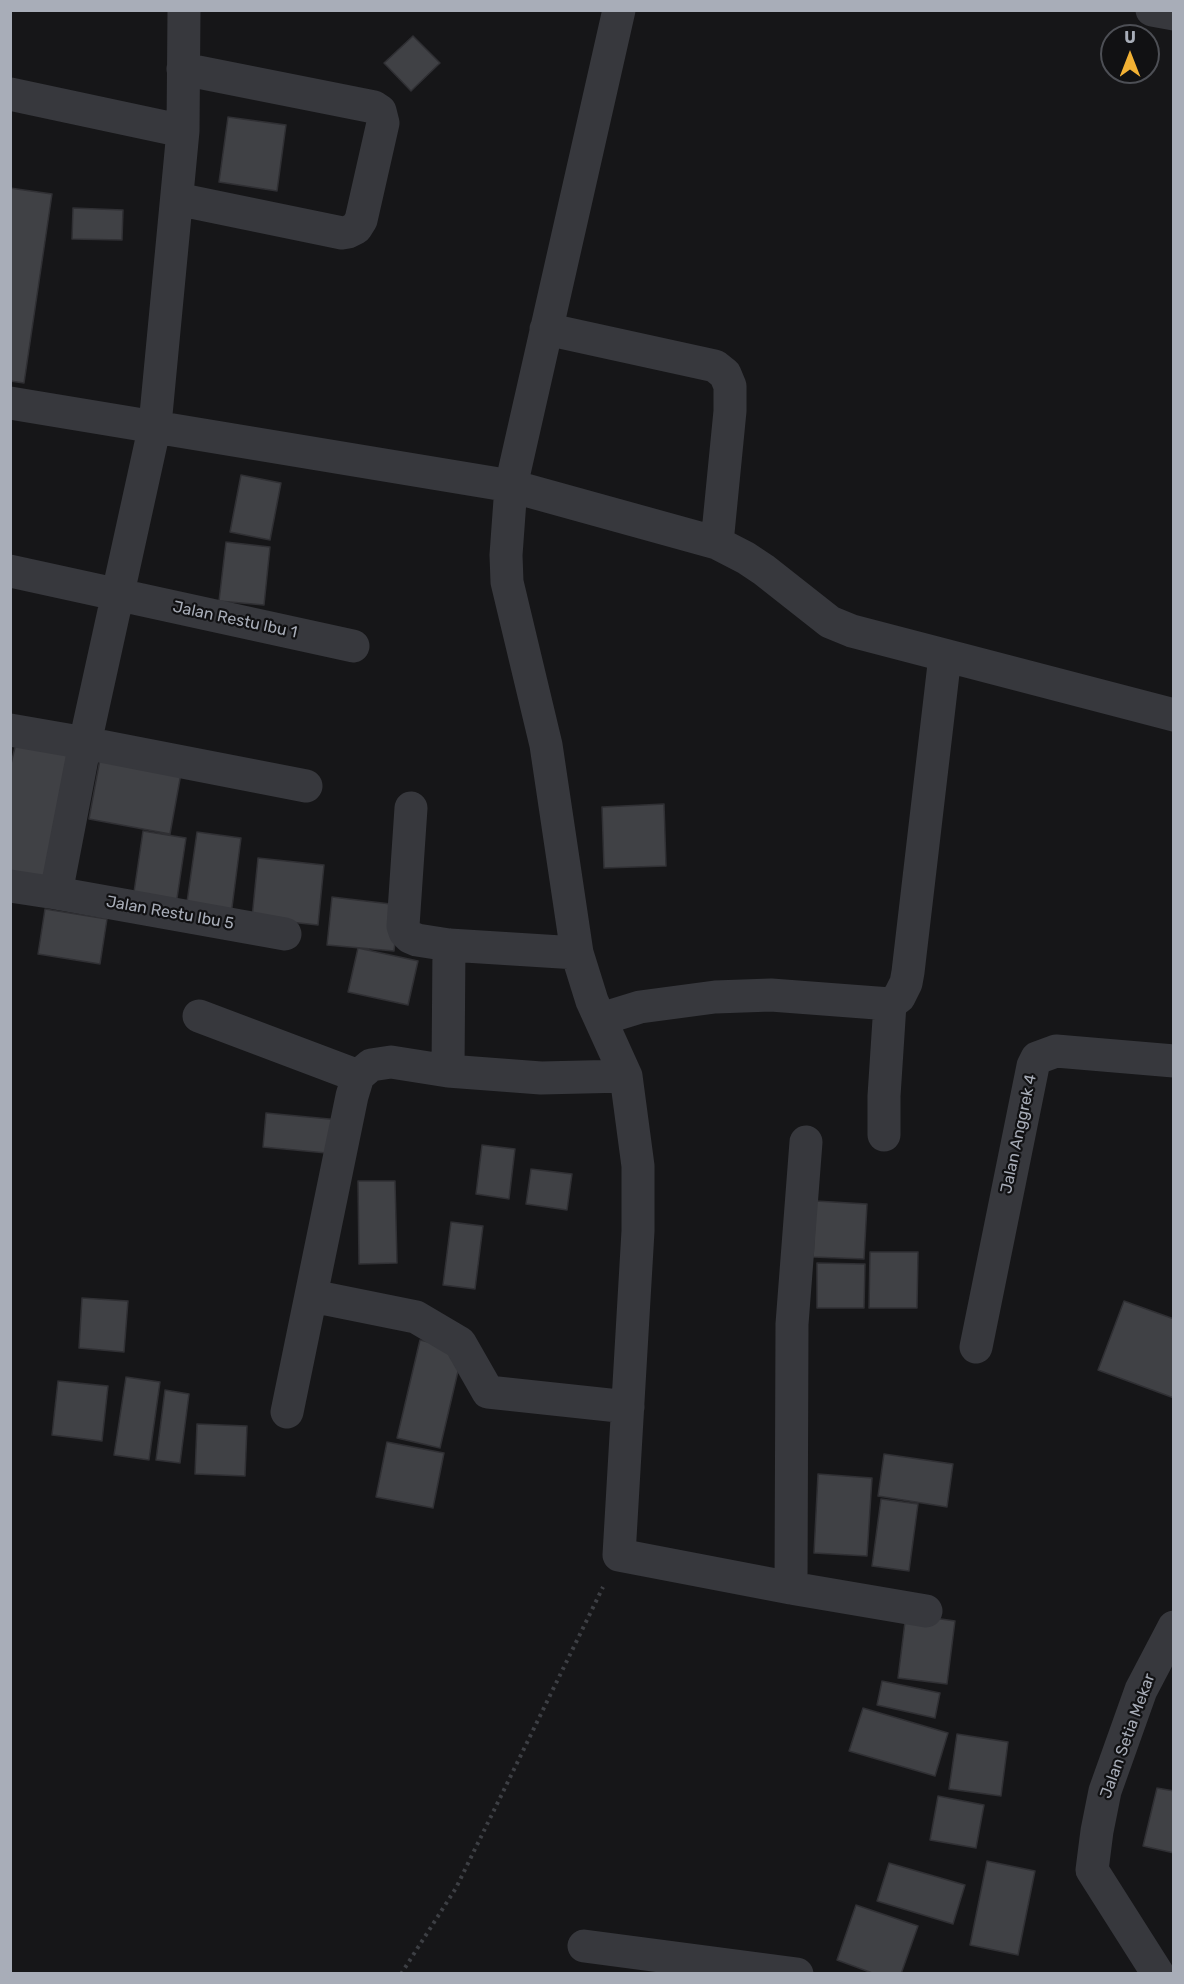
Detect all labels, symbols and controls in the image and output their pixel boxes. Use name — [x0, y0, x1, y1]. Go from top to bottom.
north arrow — [1100, 24, 1160, 84]
text: U — [1124, 28, 1136, 47]
street label: Jalan Restu Ibu 1 — [171, 597, 299, 643]
street label: Jalan Restu Ibu 5 — [105, 892, 235, 934]
street label: Jalan Anggrek 4 — [997, 1072, 1041, 1196]
street label: Jalan Setia Mekar — [1096, 1671, 1160, 1801]

